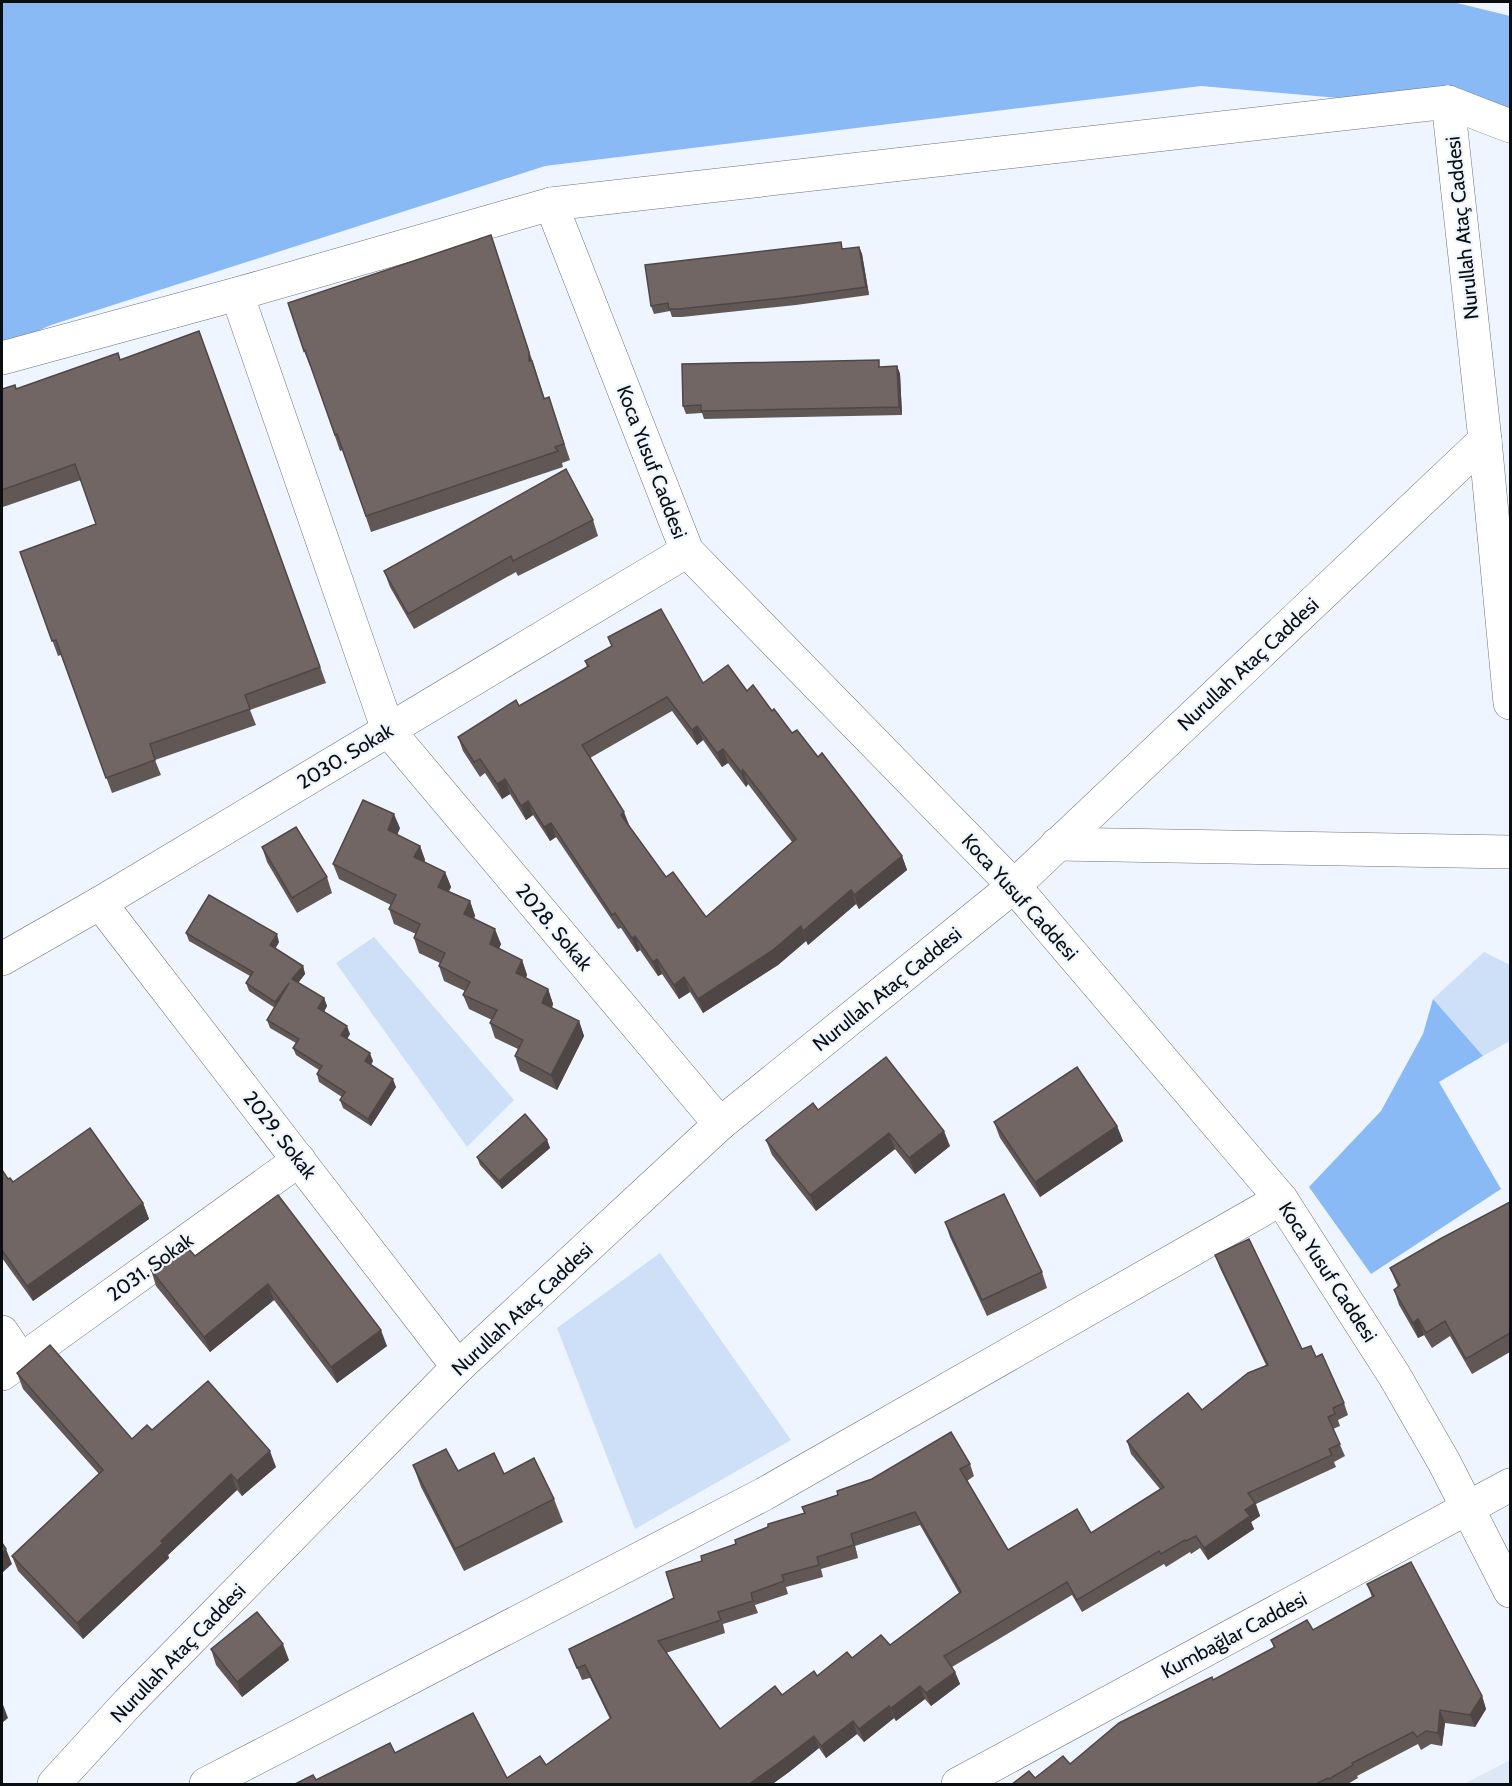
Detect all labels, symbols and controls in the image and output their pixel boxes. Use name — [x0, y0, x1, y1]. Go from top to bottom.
street label: Nurullah Ataç Caddesi — [1440, 135, 1484, 321]
street label: Koca Yusuf Caddesi — [612, 382, 692, 542]
street label: Nurullah Ataç Caddesi — [1172, 592, 1324, 736]
street label: 2030. Sokak — [293, 718, 397, 794]
street label: Koca Yusuf Caddesi — [957, 829, 1083, 965]
street label: 2028. Sokak — [511, 879, 597, 975]
street label: Nurullah Ataç Caddesi — [808, 922, 966, 1056]
street label: 2029. Sokak — [238, 1086, 322, 1184]
street label: Koca Yusuf Caddesi — [1274, 1197, 1382, 1347]
street label: 2031. Sokak — [102, 1228, 198, 1306]
street label: Nurullah Ataç Caddesi — [446, 1237, 598, 1381]
street label: Nurullah Ataç Caddesi — [105, 1578, 251, 1728]
street label: Kumbağlar Caddesi — [1157, 1586, 1311, 1684]

